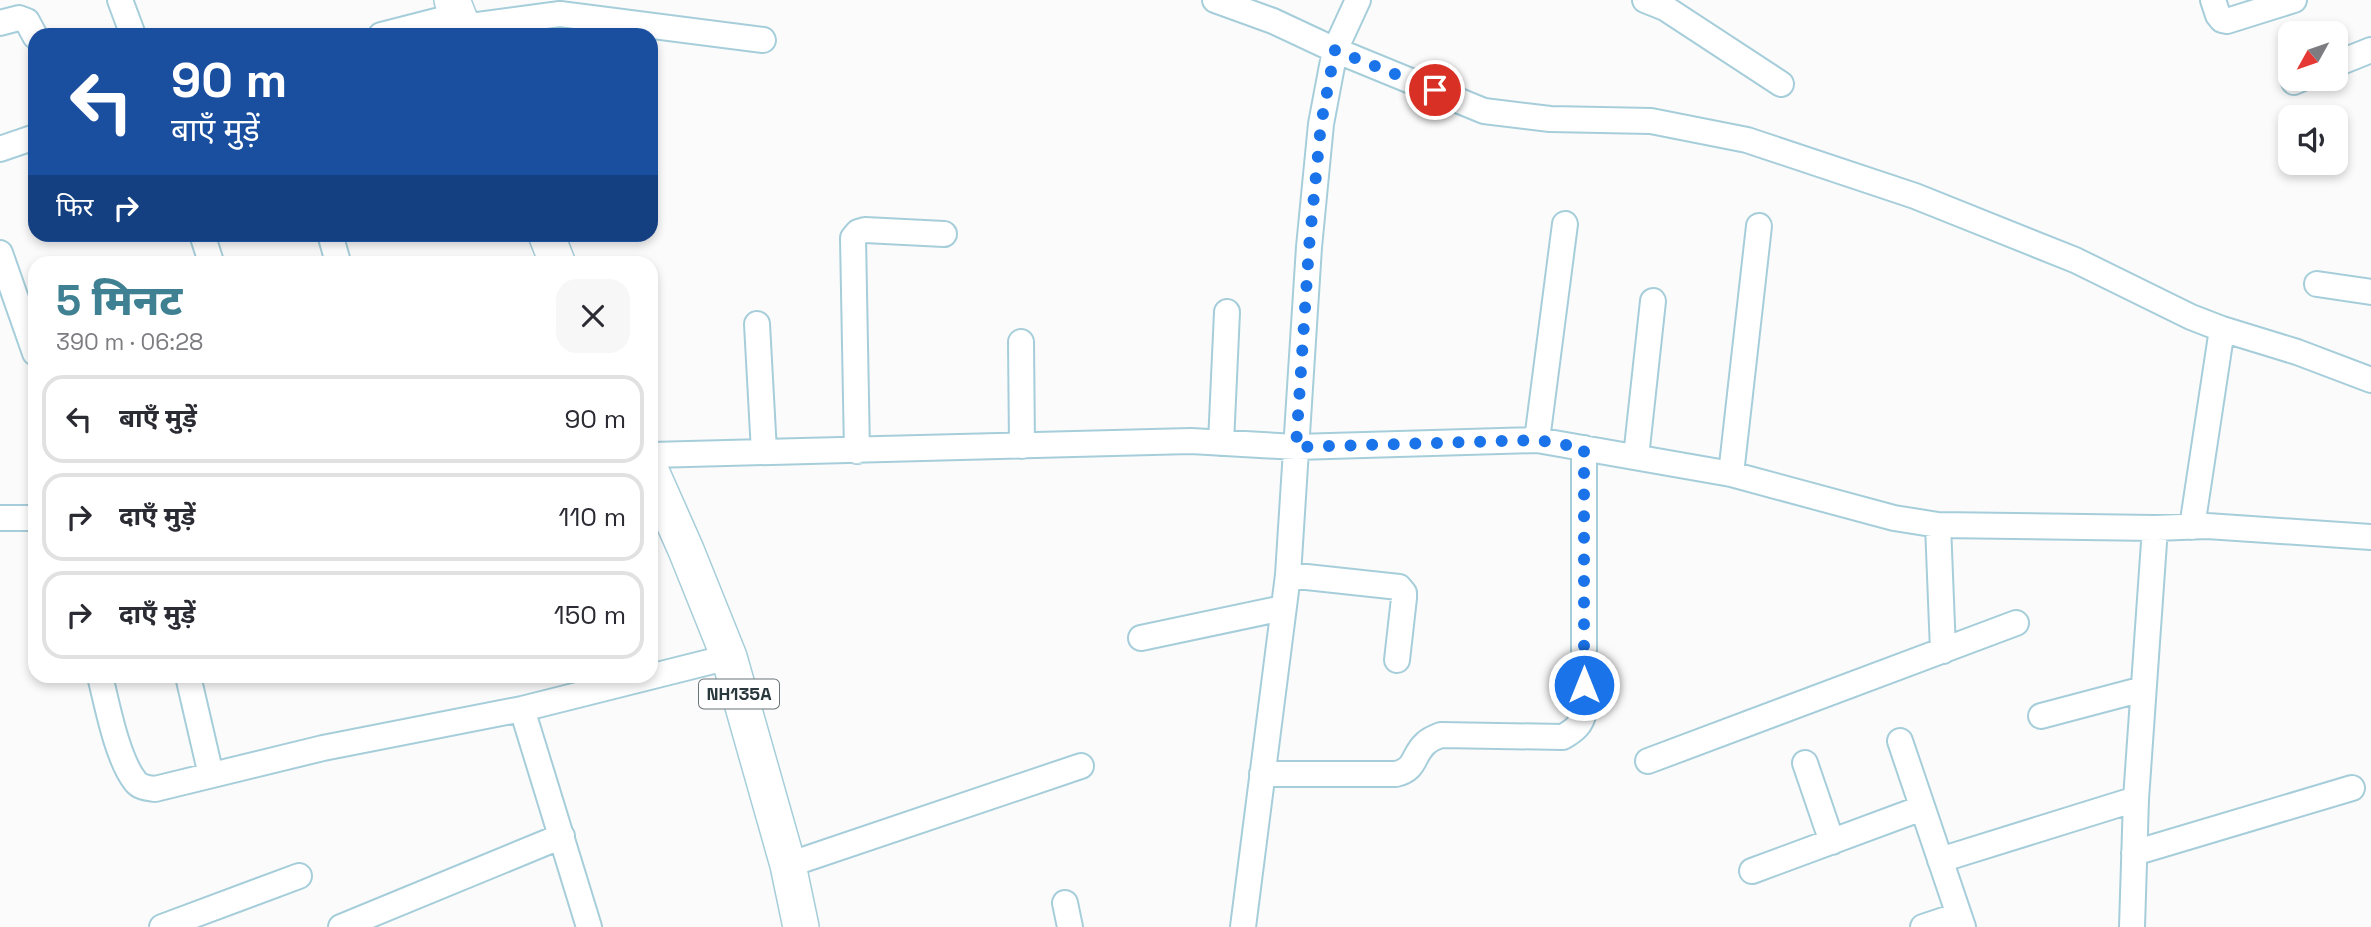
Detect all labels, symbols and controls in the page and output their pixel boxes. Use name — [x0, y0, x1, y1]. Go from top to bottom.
north arrow — [2278, 21, 2348, 91]
map controls — [2278, 21, 2348, 175]
text: 90 m — [171, 49, 287, 111]
icon: left — [56, 56, 147, 147]
pin — [1405, 60, 1465, 120]
icon: arrive — [1416, 71, 1454, 109]
button: sound — [2278, 105, 2348, 175]
text: बाएँ मुड़ें — [171, 110, 260, 150]
icon: right — [107, 189, 145, 227]
text: फिर — [56, 190, 93, 224]
text: 5 मिनट — [56, 274, 182, 327]
button: close — [556, 279, 630, 353]
text: 390 m · 06:28 — [56, 327, 203, 357]
icon: left — [60, 400, 98, 438]
text: बाएँ मुड़ें — [119, 401, 197, 435]
text: 90 m — [564, 402, 626, 436]
icon: right — [60, 498, 98, 536]
text: दाएँ मुड़ें — [119, 499, 195, 533]
text: 110 m — [559, 500, 626, 534]
icon: right — [60, 596, 98, 634]
text: दाएँ मुड़ें — [119, 597, 195, 631]
text: 150 m — [554, 598, 626, 632]
position arrow — [1547, 648, 1621, 722]
road number: NH135A — [699, 680, 779, 708]

